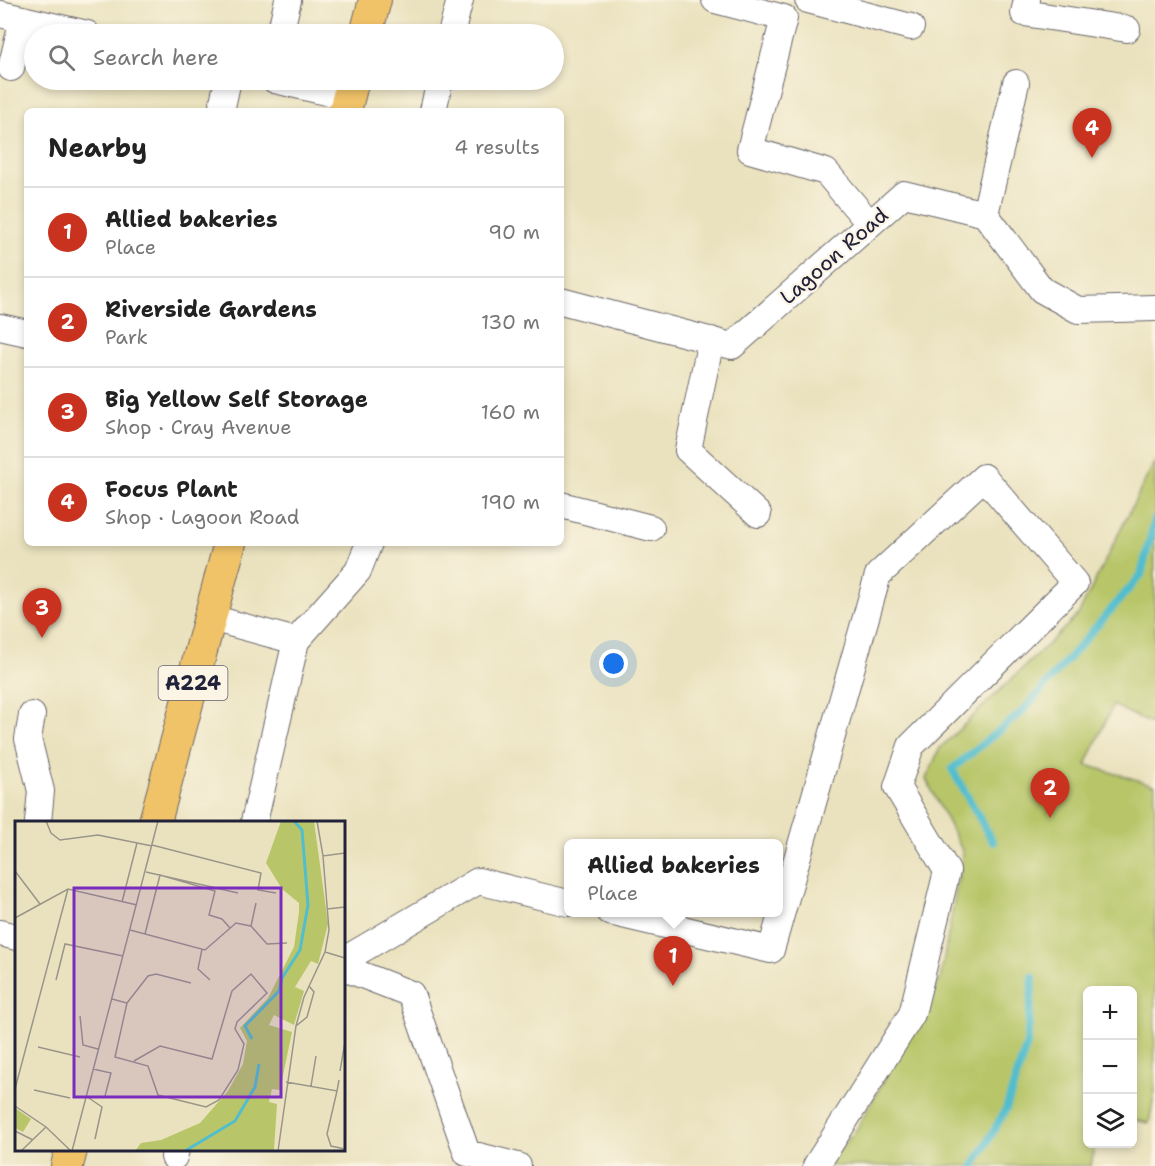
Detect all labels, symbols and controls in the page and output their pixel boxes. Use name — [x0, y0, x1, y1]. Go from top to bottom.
search box — [24, 24, 564, 90]
icon: search — [45, 41, 78, 74]
text: Search here — [93, 43, 219, 72]
pin: 4 — [1072, 108, 1112, 158]
text: Nearby — [48, 130, 147, 165]
text: 4 results — [454, 134, 540, 160]
street label: Lagoon Road — [774, 201, 894, 311]
text: Allied bakeries — [105, 205, 278, 234]
text: 1 — [63, 219, 72, 245]
text: 90 m — [488, 219, 540, 245]
text: Place — [105, 234, 156, 260]
text: Riverside Gardens — [105, 295, 317, 324]
text: 2 — [61, 309, 75, 335]
text: 130 m — [481, 309, 540, 335]
text: Park — [105, 324, 148, 350]
text: Big Yellow Self Storage — [105, 385, 368, 414]
text: 3 — [61, 399, 75, 425]
text: 160 m — [481, 399, 540, 425]
text: Shop · Cray Avenue — [105, 414, 292, 440]
text: Focus Plant — [105, 475, 238, 504]
text: 4 — [61, 489, 75, 515]
text: 190 m — [481, 489, 540, 515]
text: Shop · Lagoon Road — [105, 504, 299, 530]
pin: 3 — [22, 588, 62, 638]
your location — [599, 649, 628, 678]
road number: A224 — [158, 666, 228, 700]
pin: 2 — [1030, 768, 1070, 818]
inset map — [15, 821, 345, 1151]
popup — [564, 839, 783, 917]
text: Allied bakeries — [587, 851, 760, 880]
text: Place — [587, 880, 638, 906]
pin: 1 — [654, 936, 692, 986]
map controls — [1083, 986, 1137, 1148]
button: + — [1083, 986, 1137, 1040]
button: − — [1083, 1040, 1137, 1094]
button: layers — [1083, 1094, 1137, 1148]

